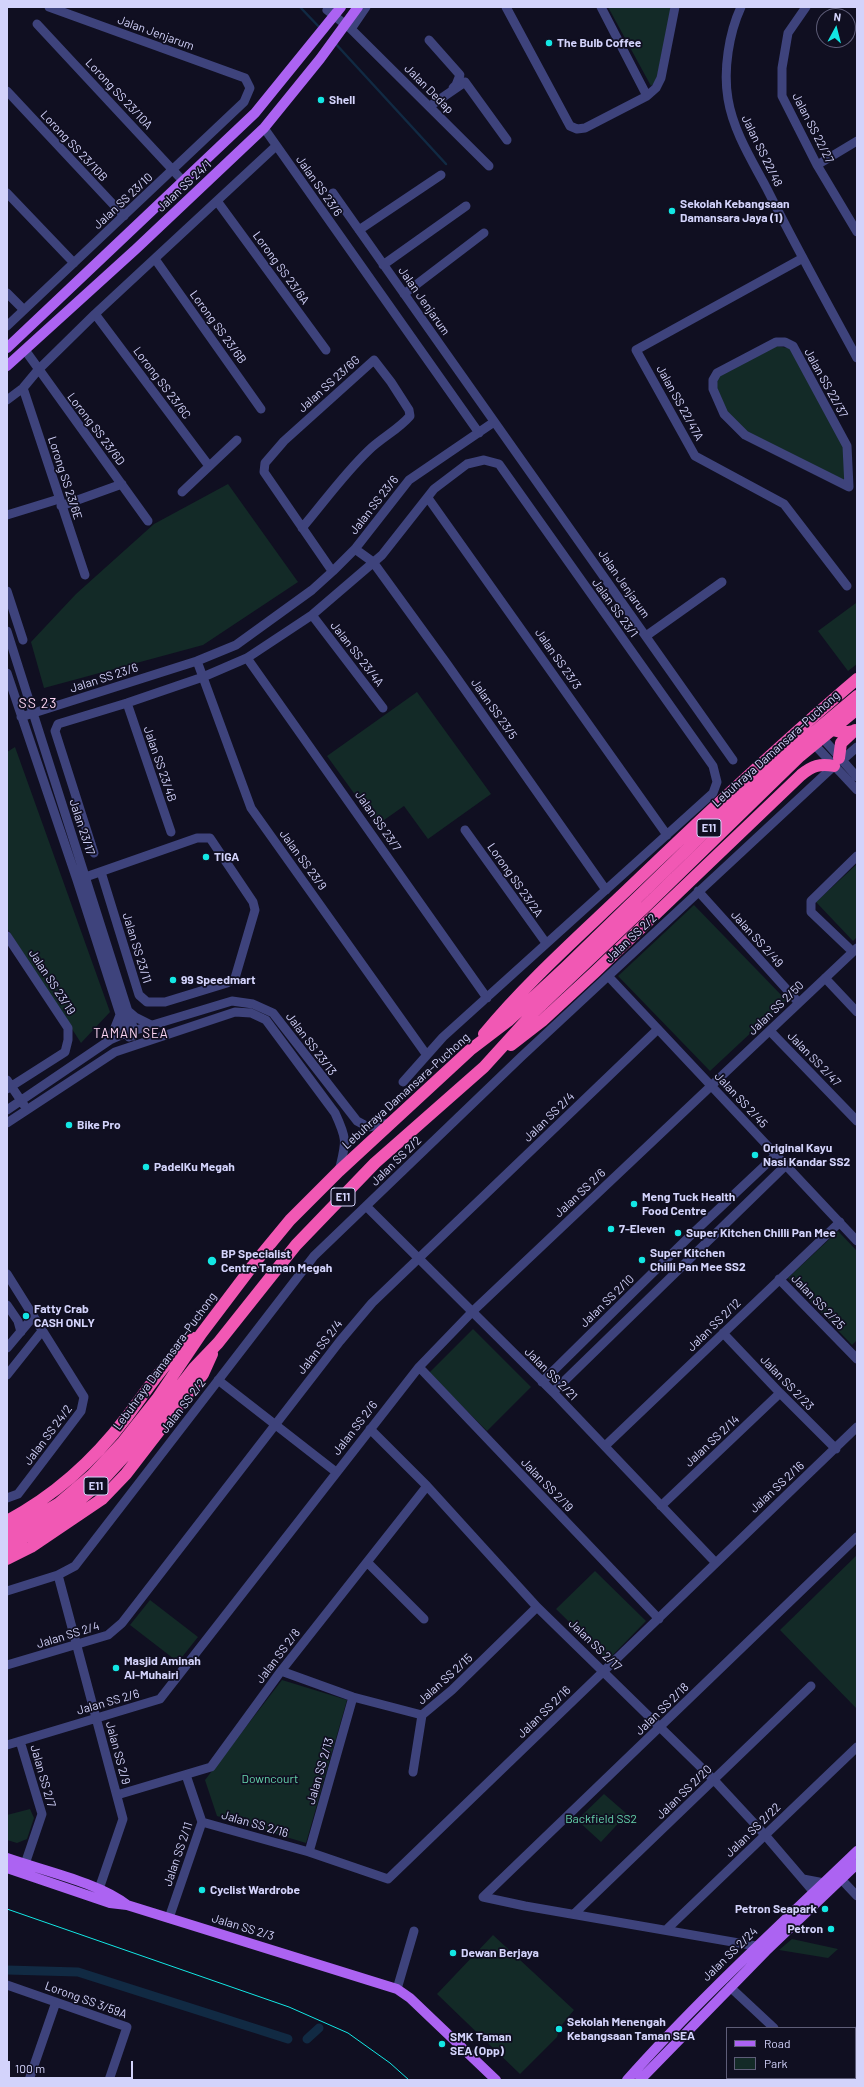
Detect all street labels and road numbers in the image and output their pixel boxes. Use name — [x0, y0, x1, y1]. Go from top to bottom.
street label: Jalan Jenjarum — [116, 12, 196, 54]
street label: Lorong SS 23/10A — [83, 56, 155, 132]
street label: Jalan Dedap — [401, 61, 457, 117]
street label: Jalan SS 22/27 — [789, 90, 837, 166]
street label: Lorong SS 23/10B — [37, 108, 111, 184]
street label: Jalan SS 22/48 — [738, 113, 786, 189]
street label: Jalan SS 23/6 — [293, 153, 345, 219]
street label: Jalan SS 24/1 — [154, 157, 214, 215]
street label: Jalan SS 23/10 — [90, 170, 156, 232]
street label: Lorong SS 23/6A — [250, 229, 312, 307]
street label: Jalan Jenjarum — [395, 264, 453, 338]
street label: Lorong SS 23/6B — [187, 288, 249, 366]
street label: Lorong SS 23/6C — [130, 344, 194, 422]
street label: Jalan SS 22/37 — [801, 346, 851, 420]
street label: Jalan SS 23/6G — [295, 353, 363, 415]
street label: Jalan SS 22/47A — [653, 363, 707, 443]
street label: Lorong SS 23/6D — [64, 390, 128, 468]
street label: Lorong SS 23/6E — [45, 435, 85, 521]
street label: Jalan SS 23/6 — [347, 473, 401, 537]
street label: Jalan Jenjarum — [595, 547, 653, 621]
street label: Jalan SS 23/1 — [589, 576, 641, 640]
street label: Jalan SS 23/4A — [327, 619, 387, 689]
street label: Jalan SS 23/3 — [532, 626, 584, 692]
street label: Jalan SS 23/6 — [68, 660, 140, 696]
street label: Jalan SS 23/5 — [468, 676, 520, 742]
street label: Lebuhraya Damansara–Puchong — [709, 688, 843, 810]
street label: Jalan SS 23/4B — [140, 724, 180, 804]
street label: Jalan SS 23/7 — [352, 788, 404, 854]
street label: Jalan 23/17 — [66, 797, 98, 857]
road number: E11 — [697, 819, 721, 837]
street label: Jalan SS 23/9 — [276, 827, 330, 893]
street label: Lorong SS 23/2A — [484, 840, 546, 920]
street label: Jalan SS 2/49 — [728, 908, 786, 970]
street label: Jalan SS 23/11 — [119, 911, 155, 985]
street label: Jalan SS 2/2 — [602, 911, 660, 965]
street label: Jalan SS 23/19 — [26, 947, 78, 1017]
street label: Jalan SS 2/50 — [745, 978, 807, 1038]
street label: Jalan SS 23/13 — [283, 1010, 339, 1078]
street label: Jalan SS 2/47 — [784, 1029, 844, 1089]
street label: Lebuhraya Damansara–Puchong — [339, 1030, 473, 1152]
street label: Jalan SS 2/45 — [711, 1069, 771, 1131]
street label: Jalan SS 2/4 — [521, 1089, 577, 1145]
street label: Jalan SS 2/2 — [368, 1133, 424, 1189]
street label: Jalan SS 2/6 — [551, 1166, 609, 1220]
road number: E11 — [331, 1188, 355, 1206]
street label: Jalan SS 2/25 — [788, 1271, 848, 1333]
street label: Jalan SS 2/10 — [577, 1272, 637, 1330]
street label: Lebuhraya Damansara–Puchong — [110, 1289, 220, 1433]
street label: Jalan SS 2/12 — [684, 1296, 744, 1354]
street label: Jalan SS 2/4 — [294, 1317, 346, 1377]
street label: Jalan SS 2/21 — [522, 1345, 580, 1403]
street label: Jalan SS 2/23 — [757, 1352, 817, 1414]
street label: Jalan SS 2/2 — [157, 1376, 209, 1436]
street label: Jalan SS 2/6 — [329, 1398, 381, 1458]
street label: Jalan SS 24/2 — [21, 1402, 75, 1468]
street label: Jalan SS 2/14 — [682, 1412, 742, 1470]
street label: Jalan SS 2/19 — [518, 1455, 576, 1515]
street label: Jalan SS 2/16 — [747, 1458, 807, 1516]
road number: E11 — [84, 1477, 108, 1495]
street label: Jalan SS 2/17 — [565, 1616, 625, 1674]
street label: Jalan SS 2/4 — [35, 1619, 101, 1651]
street label: Jalan SS 2/8 — [253, 1626, 303, 1686]
street label: Jalan SS 2/15 — [415, 1651, 475, 1707]
street label: Jalan SS 2/18 — [632, 1680, 692, 1738]
street label: Jalan SS 2/16 — [514, 1683, 574, 1741]
street label: Jalan SS 2/6 — [75, 1686, 141, 1718]
street label: Jalan SS 2/9 — [103, 1720, 133, 1786]
street label: Jalan SS 2/13 — [304, 1736, 336, 1806]
street label: Jalan SS 2/7 — [27, 1743, 59, 1809]
street label: Jalan SS 2/20 — [653, 1762, 715, 1822]
street label: Jalan SS 2/22 — [722, 1800, 784, 1860]
street label: Jalan SS 2/16 — [220, 1808, 290, 1840]
street label: Jalan SS 2/11 — [160, 1820, 196, 1888]
street label: Jalan SS 2/3 — [210, 1911, 276, 1943]
street label: Jalan SS 2/24 — [699, 1924, 761, 1984]
street label: Lorong SS 3/59A — [43, 1978, 129, 2022]

